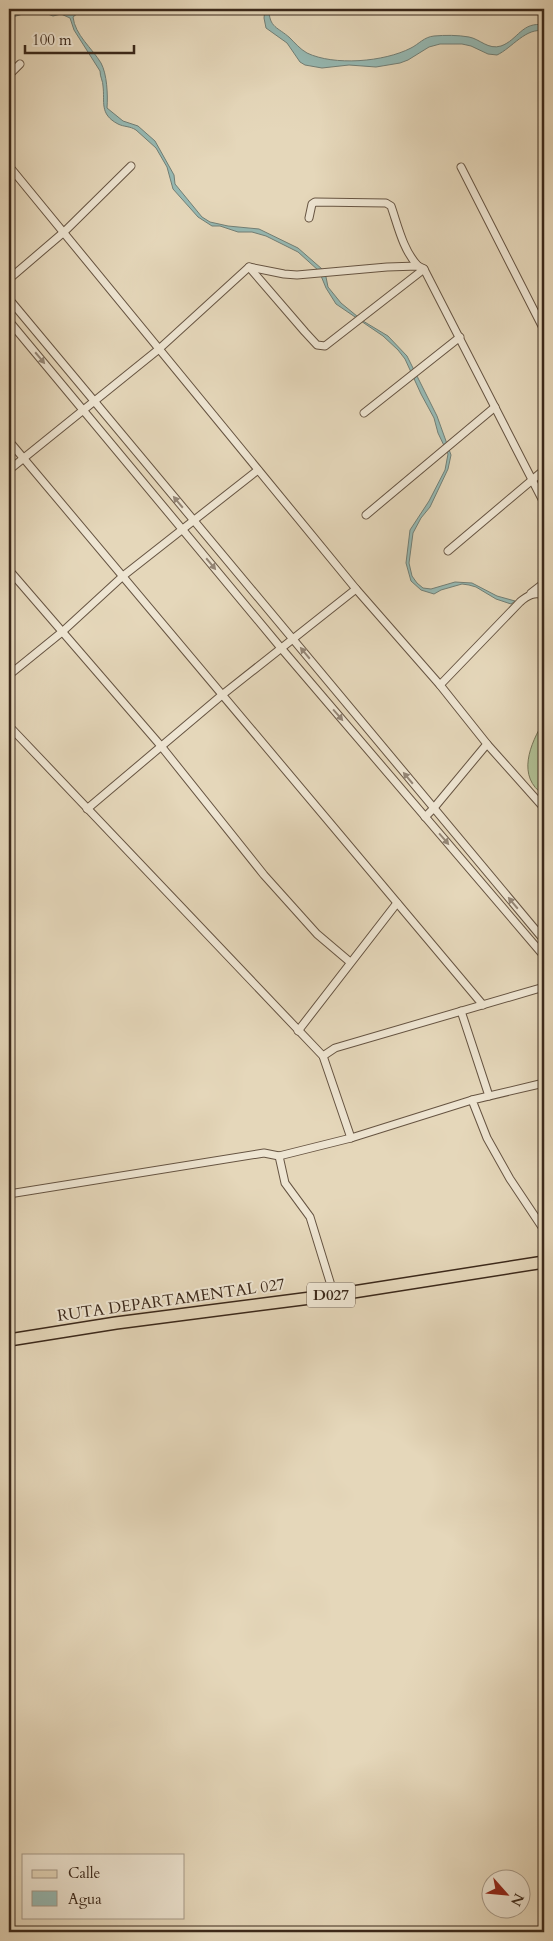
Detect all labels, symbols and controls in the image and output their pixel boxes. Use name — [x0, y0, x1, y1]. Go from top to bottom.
scale bar — [25, 22, 134, 54]
text: 100 m — [32, 30, 72, 50]
one-way arrow — [34, 352, 45, 365]
one-way arrow — [172, 495, 183, 508]
one-way arrow — [205, 558, 216, 570]
one-way arrow — [299, 647, 310, 660]
one-way arrow — [333, 708, 344, 721]
one-way arrow — [403, 772, 414, 785]
one-way arrow — [438, 832, 449, 845]
one-way arrow — [507, 896, 518, 909]
street label: RUTA DEPARTAMENTAL 027 — [56, 1273, 286, 1327]
road number: D027 — [307, 1282, 355, 1308]
legend — [22, 1854, 185, 1918]
text: Calle — [68, 1863, 101, 1883]
north arrow — [480, 1868, 530, 1918]
text: Agua — [68, 1889, 102, 1909]
text: N — [506, 1890, 528, 1909]

